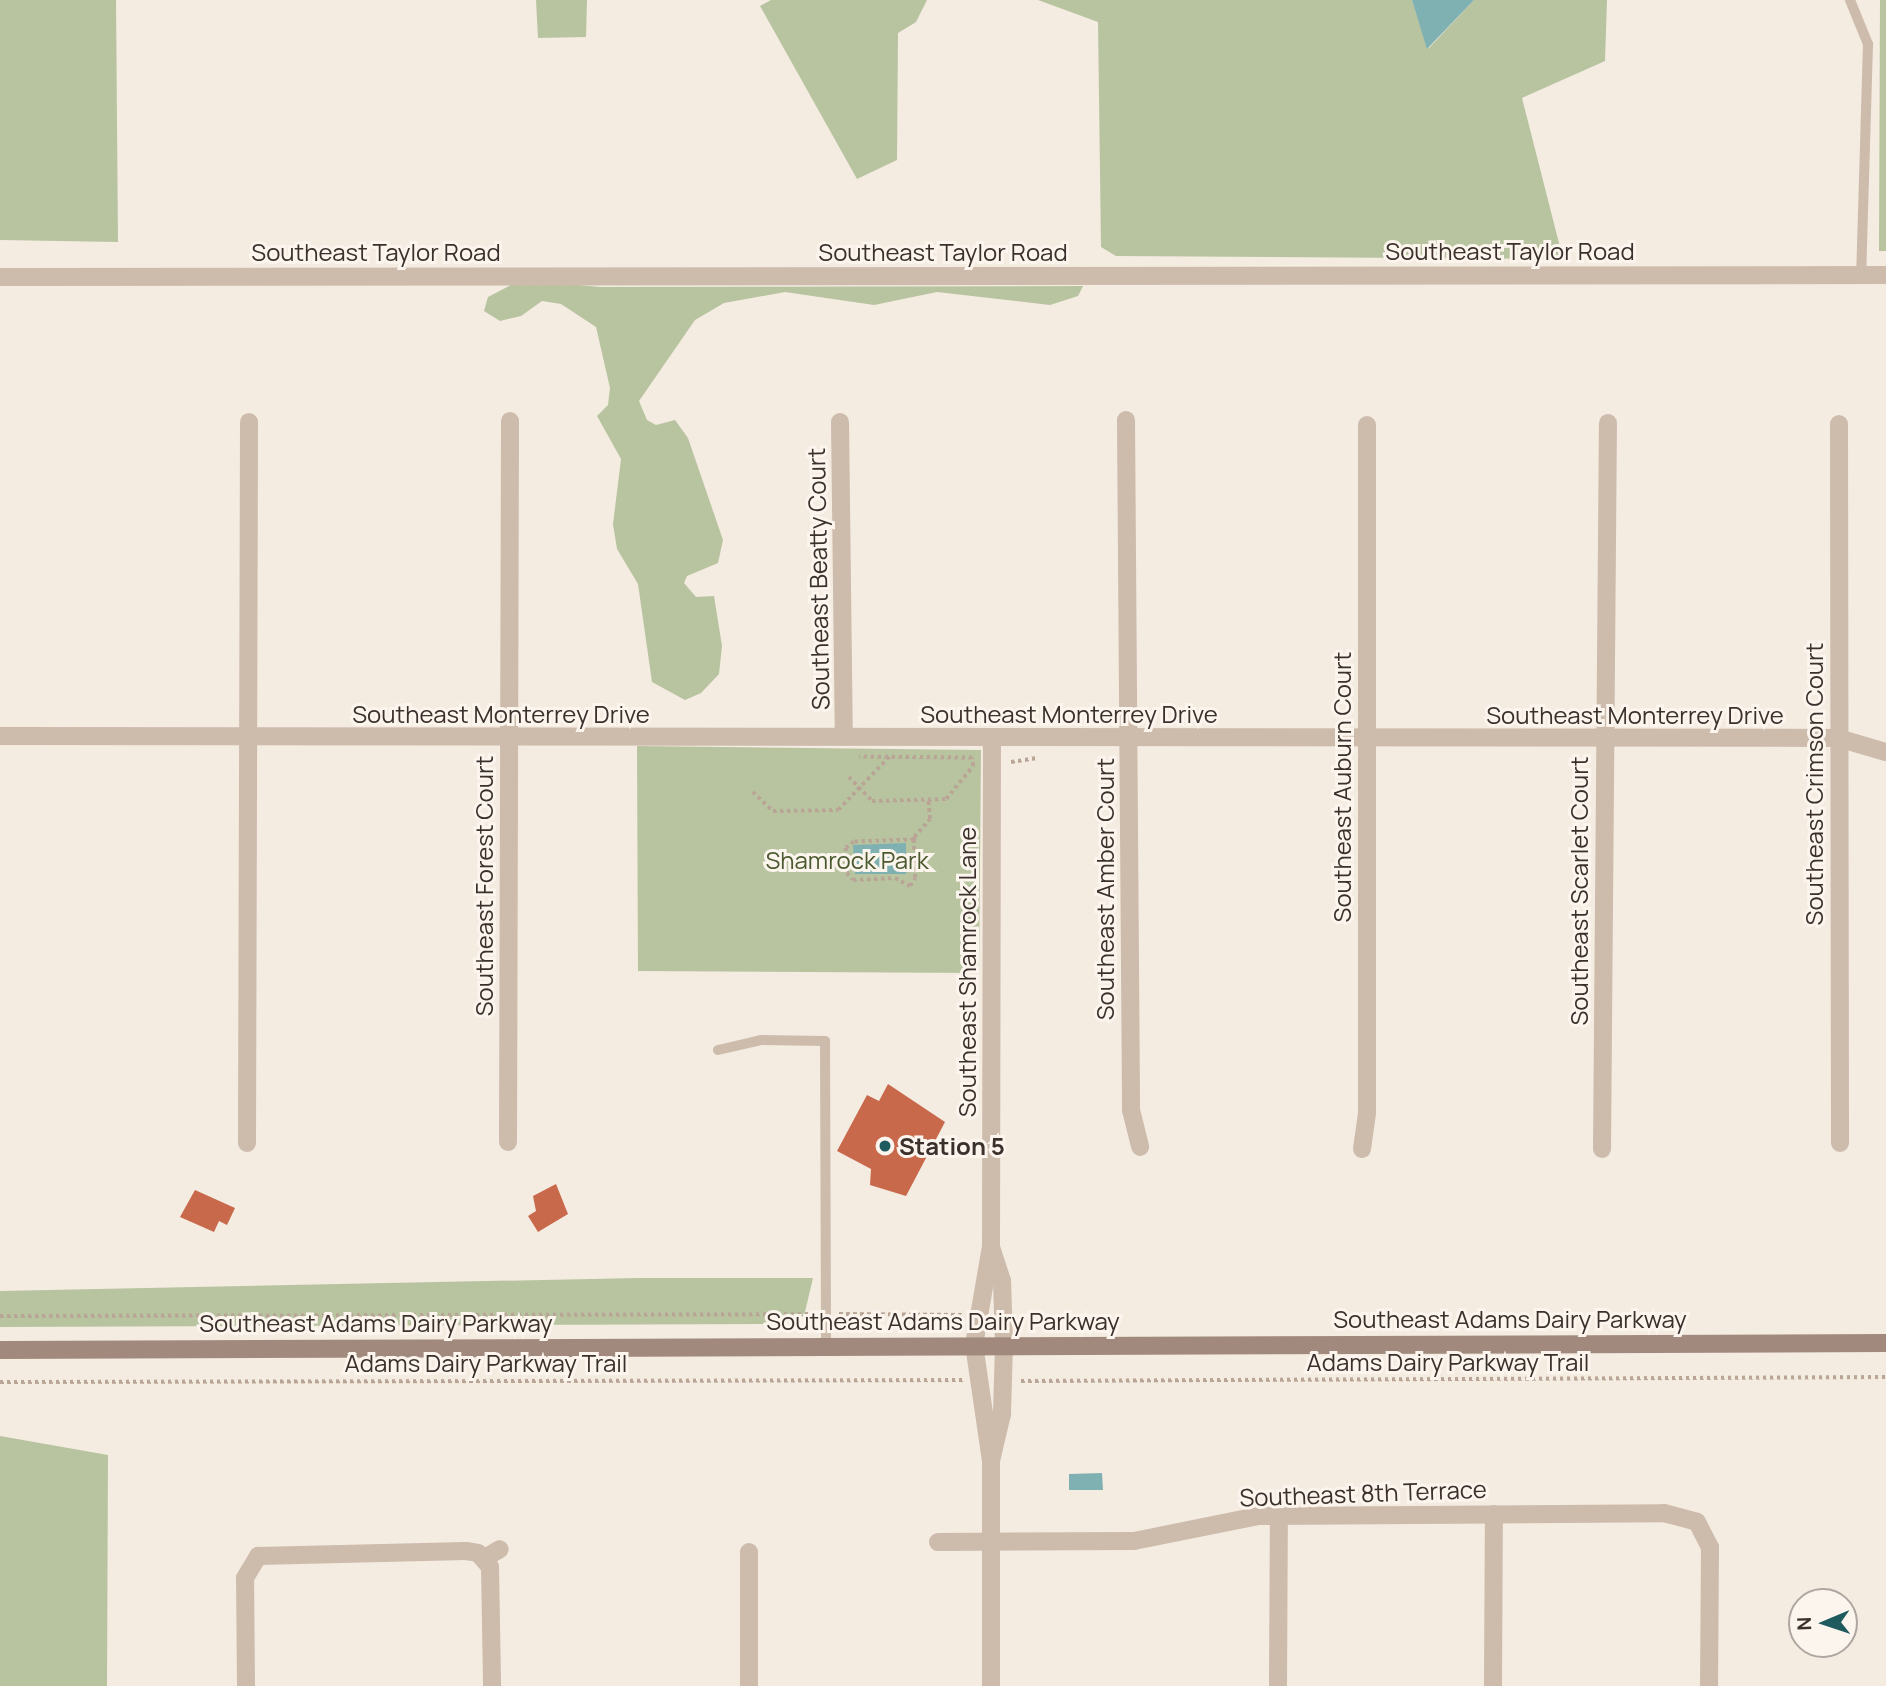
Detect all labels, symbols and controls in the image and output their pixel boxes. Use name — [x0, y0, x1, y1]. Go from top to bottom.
street label: Southeast Taylor Road — [1385, 237, 1635, 265]
street label: Southeast Taylor Road — [251, 238, 501, 266]
street label: Southeast Taylor Road — [818, 238, 1068, 266]
street label: Southeast Beatty Court — [801, 448, 835, 710]
street label: Southeast Crimson Court — [1800, 643, 1828, 925]
street label: Southeast Auburn Court — [1328, 652, 1356, 922]
street label: Southeast Monterrey Drive — [352, 700, 650, 728]
street label: Southeast Monterrey Drive — [920, 700, 1218, 728]
street label: Southeast Monterrey Drive — [1486, 701, 1784, 729]
street label: Southeast Forest Court — [470, 756, 498, 1016]
street label: Southeast Scarlet Court — [1565, 756, 1593, 1026]
street label: Southeast Amber Court — [1091, 758, 1119, 1020]
street label: Southeast Shamrock Lane — [953, 827, 981, 1117]
park label: Shamrock Park — [765, 846, 929, 874]
place label: Station 5 — [899, 1132, 1005, 1160]
marker: Station 5 — [877, 1138, 893, 1154]
street label: Southeast Adams Dairy Parkway — [1333, 1305, 1687, 1333]
street label: Southeast Adams Dairy Parkway — [766, 1307, 1120, 1335]
street label: Southeast Adams Dairy Parkway — [199, 1309, 553, 1337]
street label: Adams Dairy Parkway Trail — [1307, 1348, 1589, 1376]
street label: Adams Dairy Parkway Trail — [345, 1349, 627, 1377]
street label: Southeast 8th Terrace — [1239, 1474, 1487, 1512]
north arrow — [1788, 1588, 1858, 1658]
text: N — [1791, 1616, 1817, 1631]

